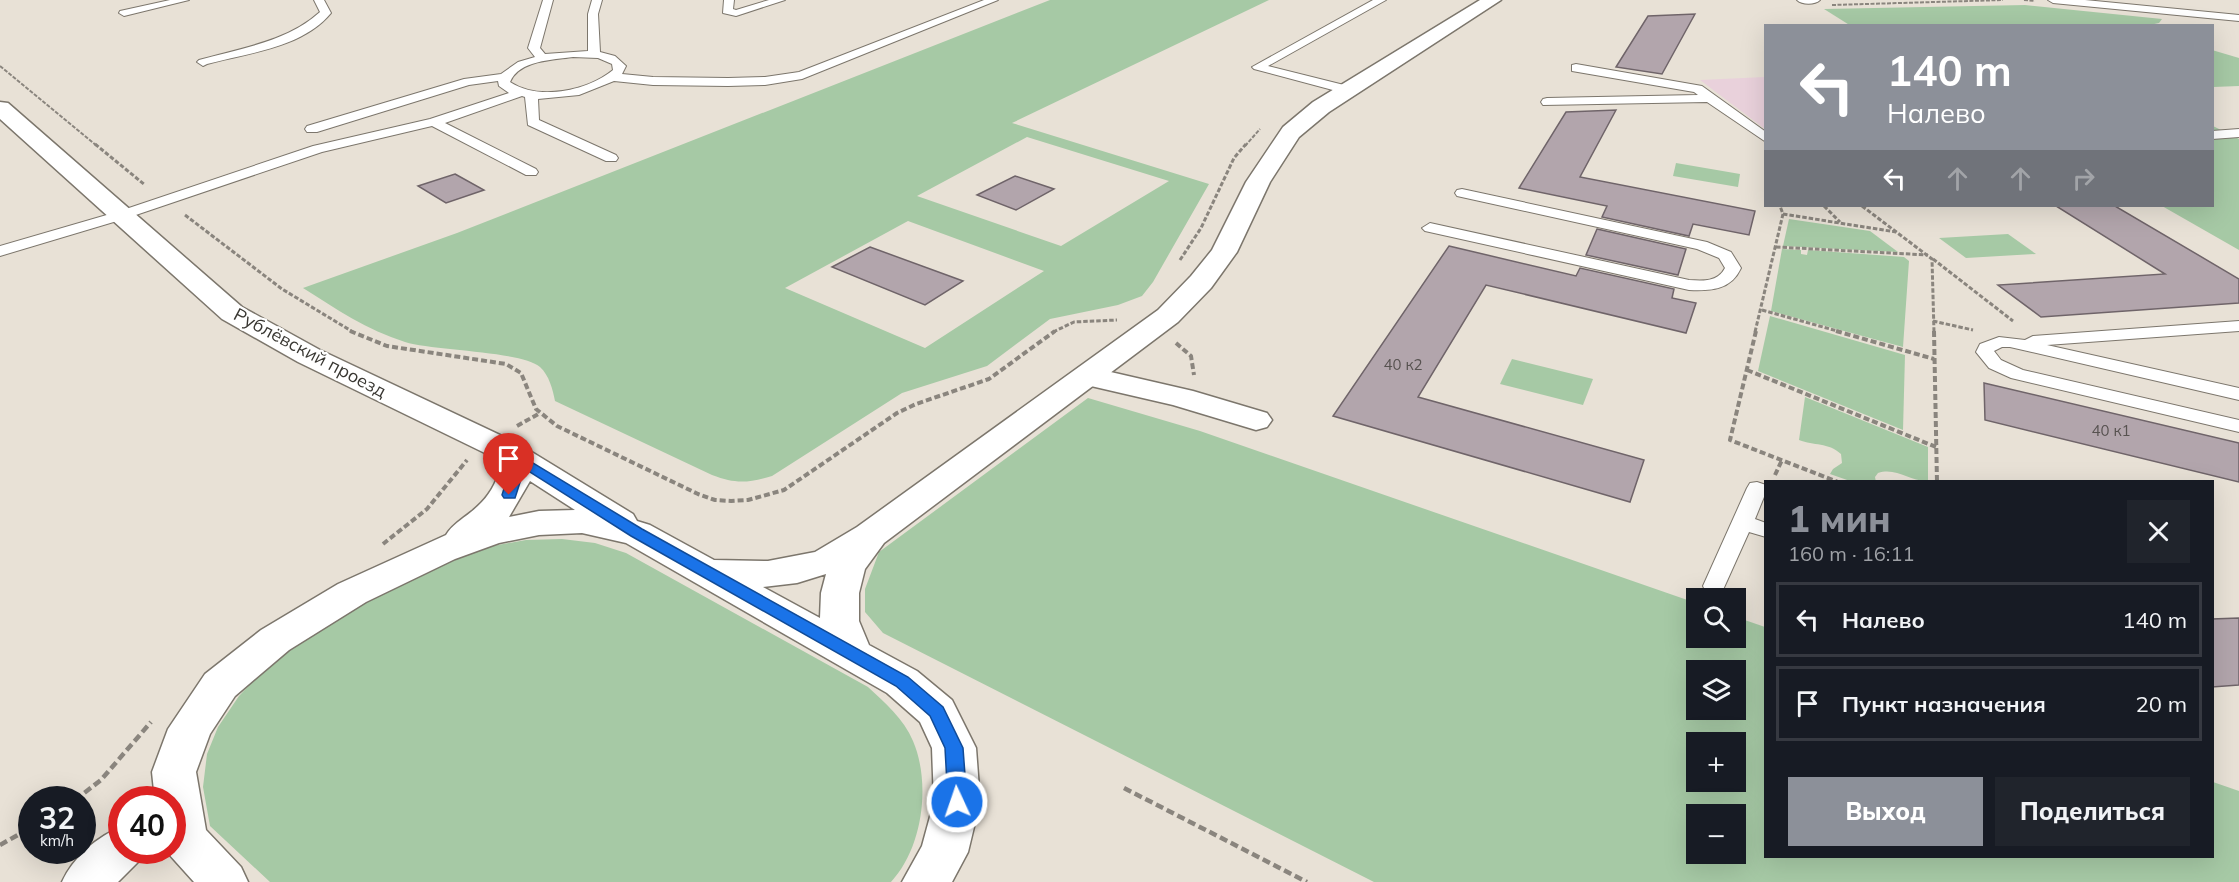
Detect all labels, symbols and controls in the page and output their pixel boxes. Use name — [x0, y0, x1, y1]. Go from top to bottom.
text: 140 m — [1887, 44, 2012, 97]
icon: left — [1788, 48, 1866, 126]
text: Налево — [1887, 96, 1986, 130]
icon: left — [1878, 162, 1911, 195]
icon: ahead — [1941, 162, 1974, 195]
icon: ahead — [2004, 162, 2037, 195]
icon: right — [2067, 162, 2100, 195]
street label: Рублёвский проезд — [230, 303, 391, 403]
house number: 40 к2 — [1384, 355, 1423, 374]
house number: 40 к1 — [2092, 421, 2131, 440]
pin — [483, 433, 534, 495]
icon: arrive — [492, 442, 525, 475]
text: 1 мин — [1788, 496, 1891, 541]
button: close — [2127, 500, 2190, 563]
text: 160 m · 16:11 — [1788, 541, 1914, 566]
map controls — [1686, 588, 1746, 864]
button: search — [1686, 588, 1746, 648]
icon: left — [1791, 603, 1824, 636]
text: Налево — [1842, 606, 1925, 634]
text: 140 m — [2122, 606, 2187, 634]
button: layers — [1686, 660, 1746, 720]
icon: arrive — [1791, 687, 1824, 720]
text: Пункт назначения — [1842, 690, 2046, 718]
text: 20 m — [2136, 690, 2187, 718]
button: + — [1686, 732, 1746, 792]
position arrow — [925, 770, 989, 834]
button: Выход — [1788, 777, 1983, 846]
button: Поделиться — [1995, 777, 2190, 846]
speed limit sign: 40 — [108, 786, 186, 864]
text: 32 — [39, 799, 75, 837]
button: − — [1686, 804, 1746, 864]
text: km/h — [40, 831, 74, 850]

